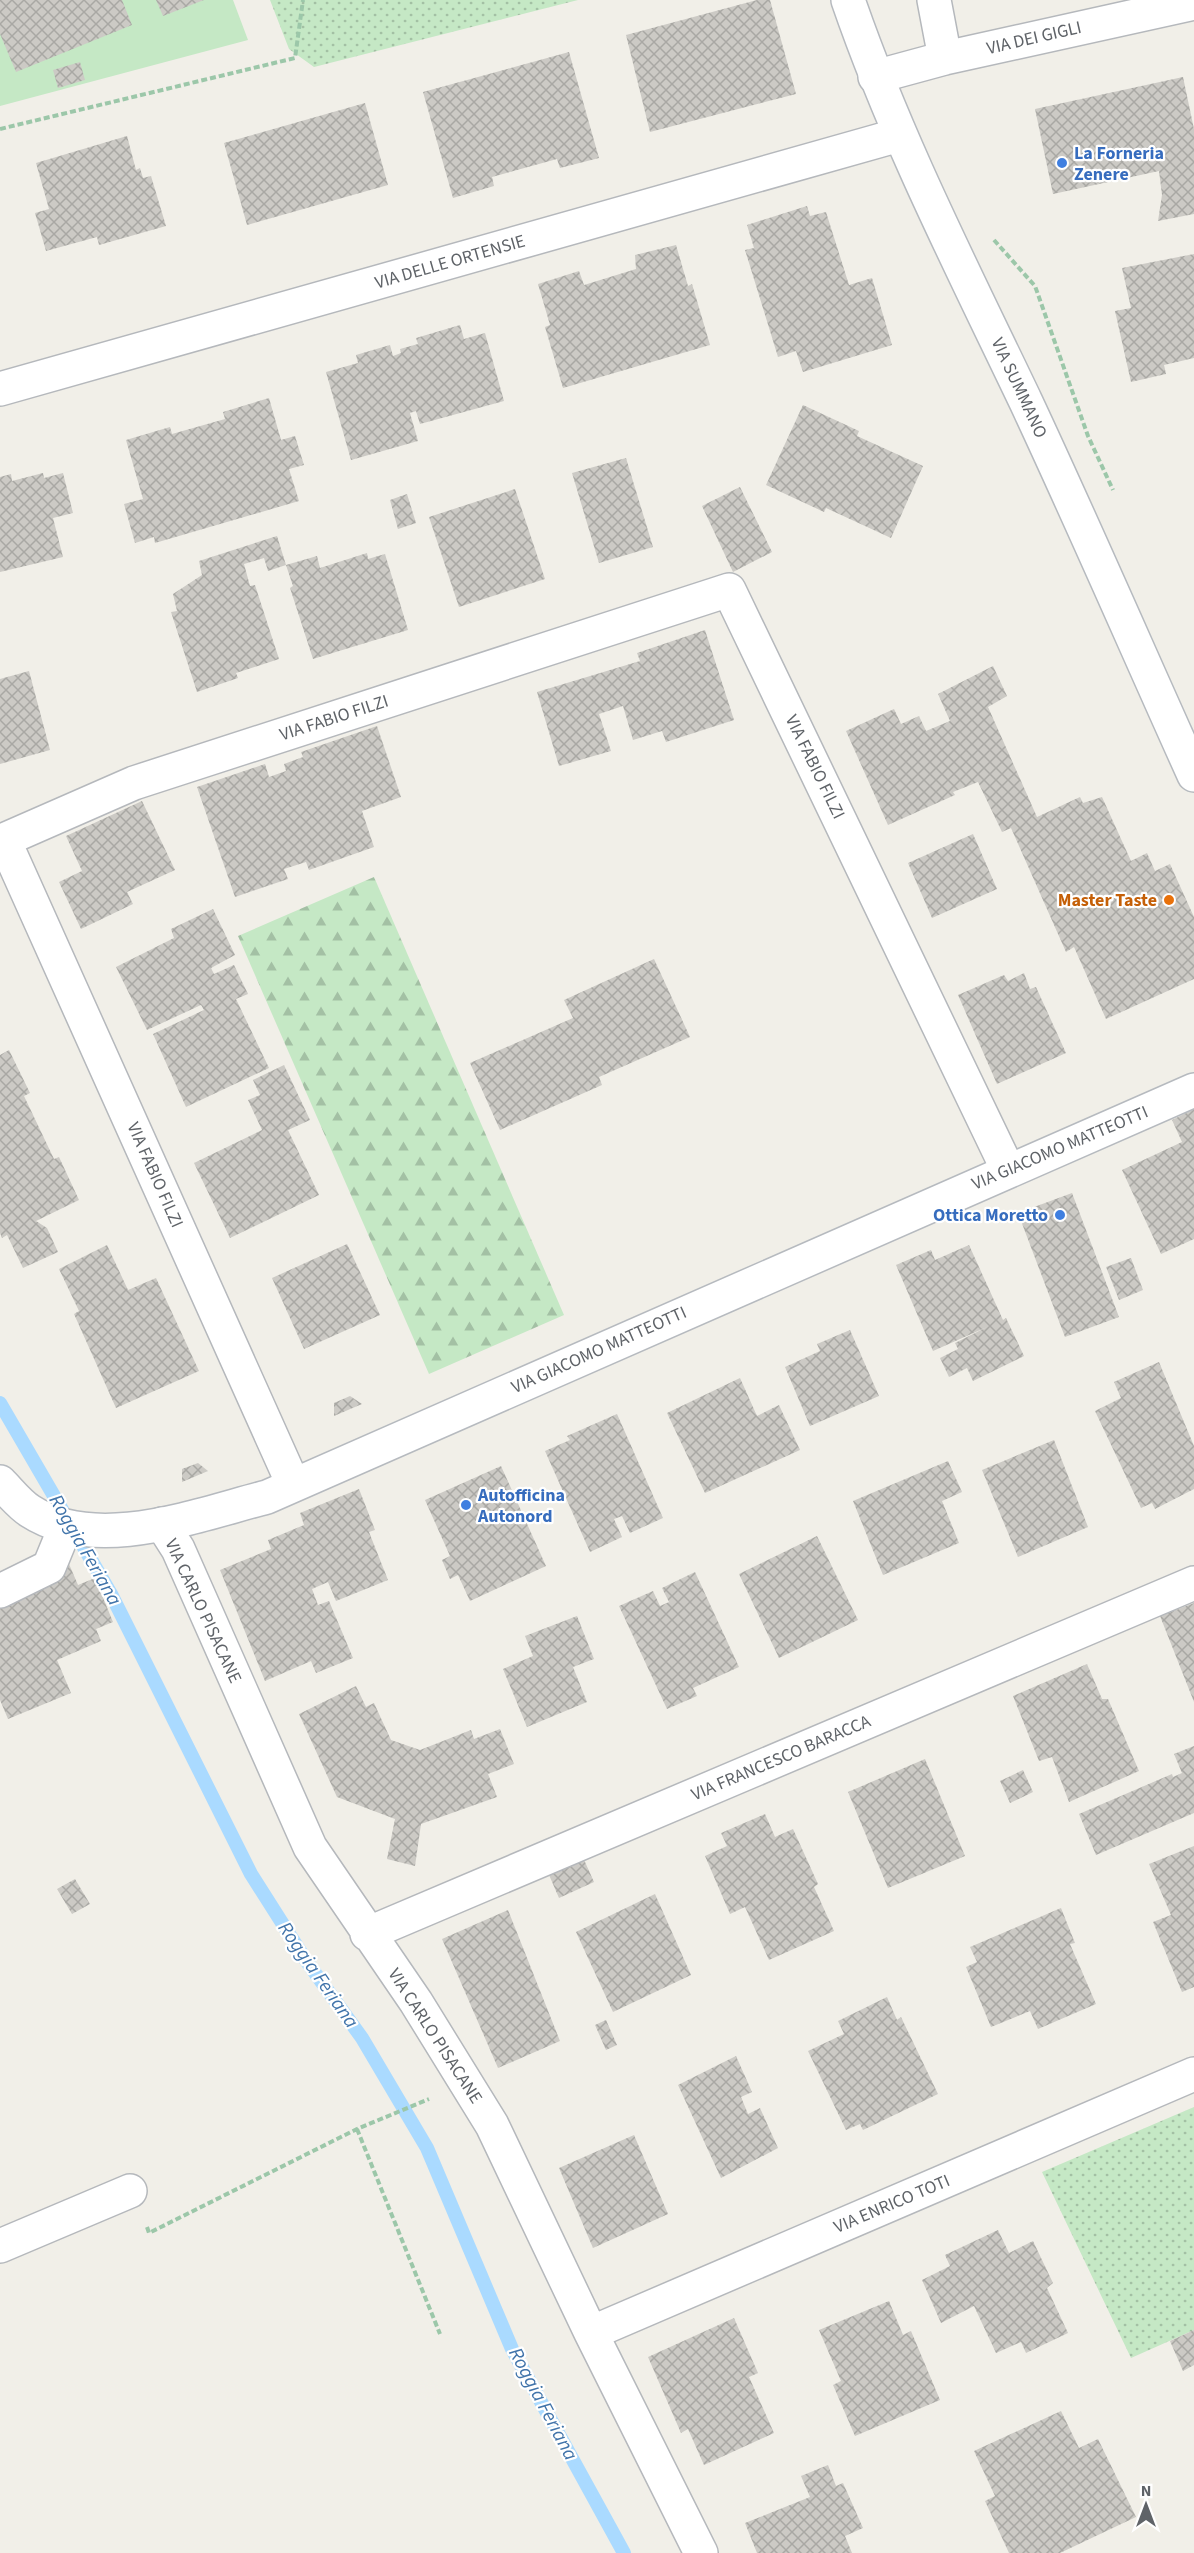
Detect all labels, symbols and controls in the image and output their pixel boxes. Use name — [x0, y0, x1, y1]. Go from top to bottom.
street label: VIA DEI GIGLI — [984, 15, 1084, 61]
place label: La Forneria Zenere — [1074, 141, 1164, 187]
marker: La Forneria Zenere — [1055, 156, 1069, 170]
street label: VIA DELLE ORTENSIE — [372, 229, 528, 295]
street label: VIA SUMMANO — [985, 334, 1053, 442]
street label: VIA FABIO FILZI — [276, 689, 392, 747]
street label: VIA FABIO FILZI — [779, 711, 851, 823]
place label: Master Taste — [1058, 888, 1157, 913]
marker: Master Taste — [1162, 893, 1176, 907]
street label: VIA GIACOMO MATTEOTTI — [968, 1099, 1152, 1197]
street label: VIA FABIO FILZI — [121, 1118, 189, 1232]
place label: Ottica Moretto — [933, 1203, 1048, 1228]
marker: Ottica Moretto — [1053, 1208, 1067, 1222]
street label: VIA GIACOMO MATTEOTTI — [507, 1300, 691, 1400]
place label: Autofficina Autonord — [477, 1483, 565, 1529]
water label: Roggia Feriana — [42, 1489, 128, 1611]
marker: Autofficina Autonord — [459, 1498, 473, 1512]
street label: VIA CARLO PISACANE — [159, 1535, 247, 1687]
street label: VIA FRANCESCO BARACCA — [688, 1709, 875, 1807]
water label: Roggia Feriana — [271, 1916, 365, 2034]
street label: VIA CARLO PISACANE — [382, 1963, 488, 2109]
street label: VIA ENRICO TOTI — [830, 2168, 954, 2240]
water label: Roggia Feriana — [501, 2343, 585, 2466]
north arrow — [1116, 2475, 1176, 2535]
text: N — [1141, 2480, 1151, 2502]

